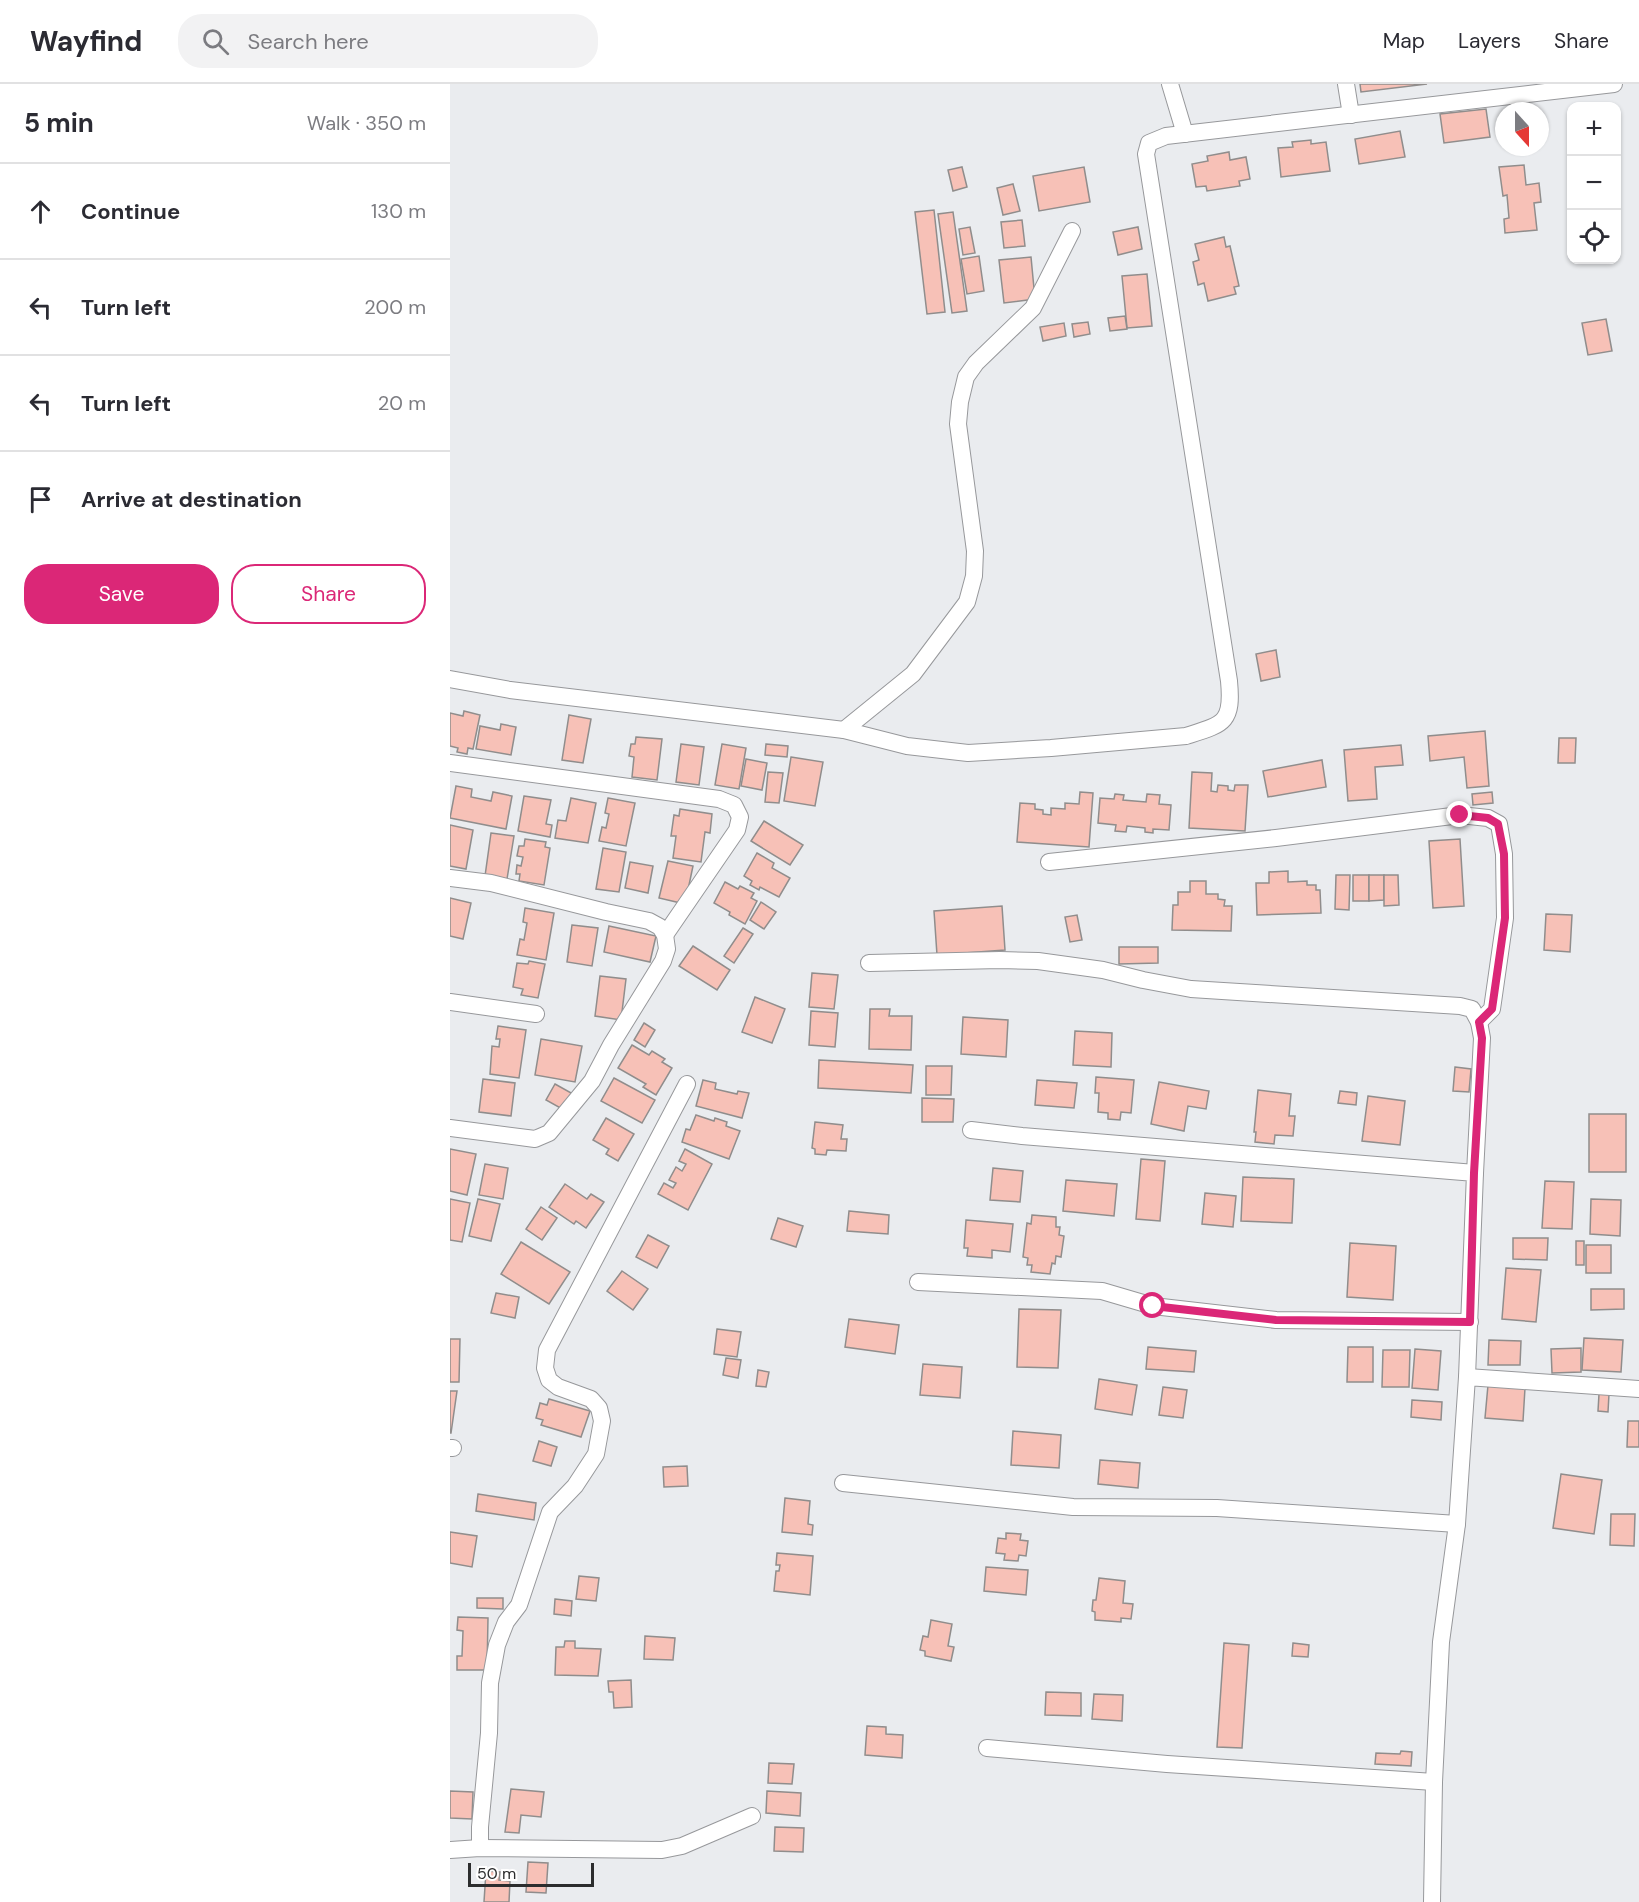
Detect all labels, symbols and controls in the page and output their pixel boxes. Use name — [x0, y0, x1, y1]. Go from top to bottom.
search box — [178, 14, 598, 68]
text: Wayfind — [30, 23, 142, 60]
icon: search — [199, 25, 232, 58]
text: Search here — [247, 27, 369, 56]
text: Map — [1383, 27, 1425, 55]
text: Layers — [1458, 27, 1521, 55]
text: Share — [1554, 27, 1609, 55]
north arrow — [1495, 102, 1549, 156]
map controls — [1567, 102, 1621, 264]
button: + — [1567, 102, 1621, 156]
text: 5 min — [24, 106, 94, 140]
text: Walk · 350 m — [307, 110, 426, 136]
button: − — [1567, 156, 1621, 210]
icon: ahead — [24, 195, 57, 228]
text: Continue — [81, 197, 180, 226]
text: 130 m — [371, 198, 426, 224]
button: locate — [1567, 210, 1621, 264]
icon: left — [24, 291, 57, 324]
text: Turn left — [81, 293, 171, 322]
text: 200 m — [364, 294, 426, 320]
icon: left — [24, 387, 57, 420]
text: Turn left — [81, 389, 171, 418]
text: 20 m — [378, 390, 426, 416]
icon: arrive — [24, 483, 57, 516]
text: Arrive at destination — [81, 485, 302, 514]
button: Save — [24, 564, 219, 624]
button: Share — [231, 564, 426, 624]
route end — [1446, 801, 1472, 827]
route start — [1139, 1292, 1165, 1318]
scale bar — [468, 1860, 594, 1888]
text: 50 m — [477, 1863, 516, 1884]

